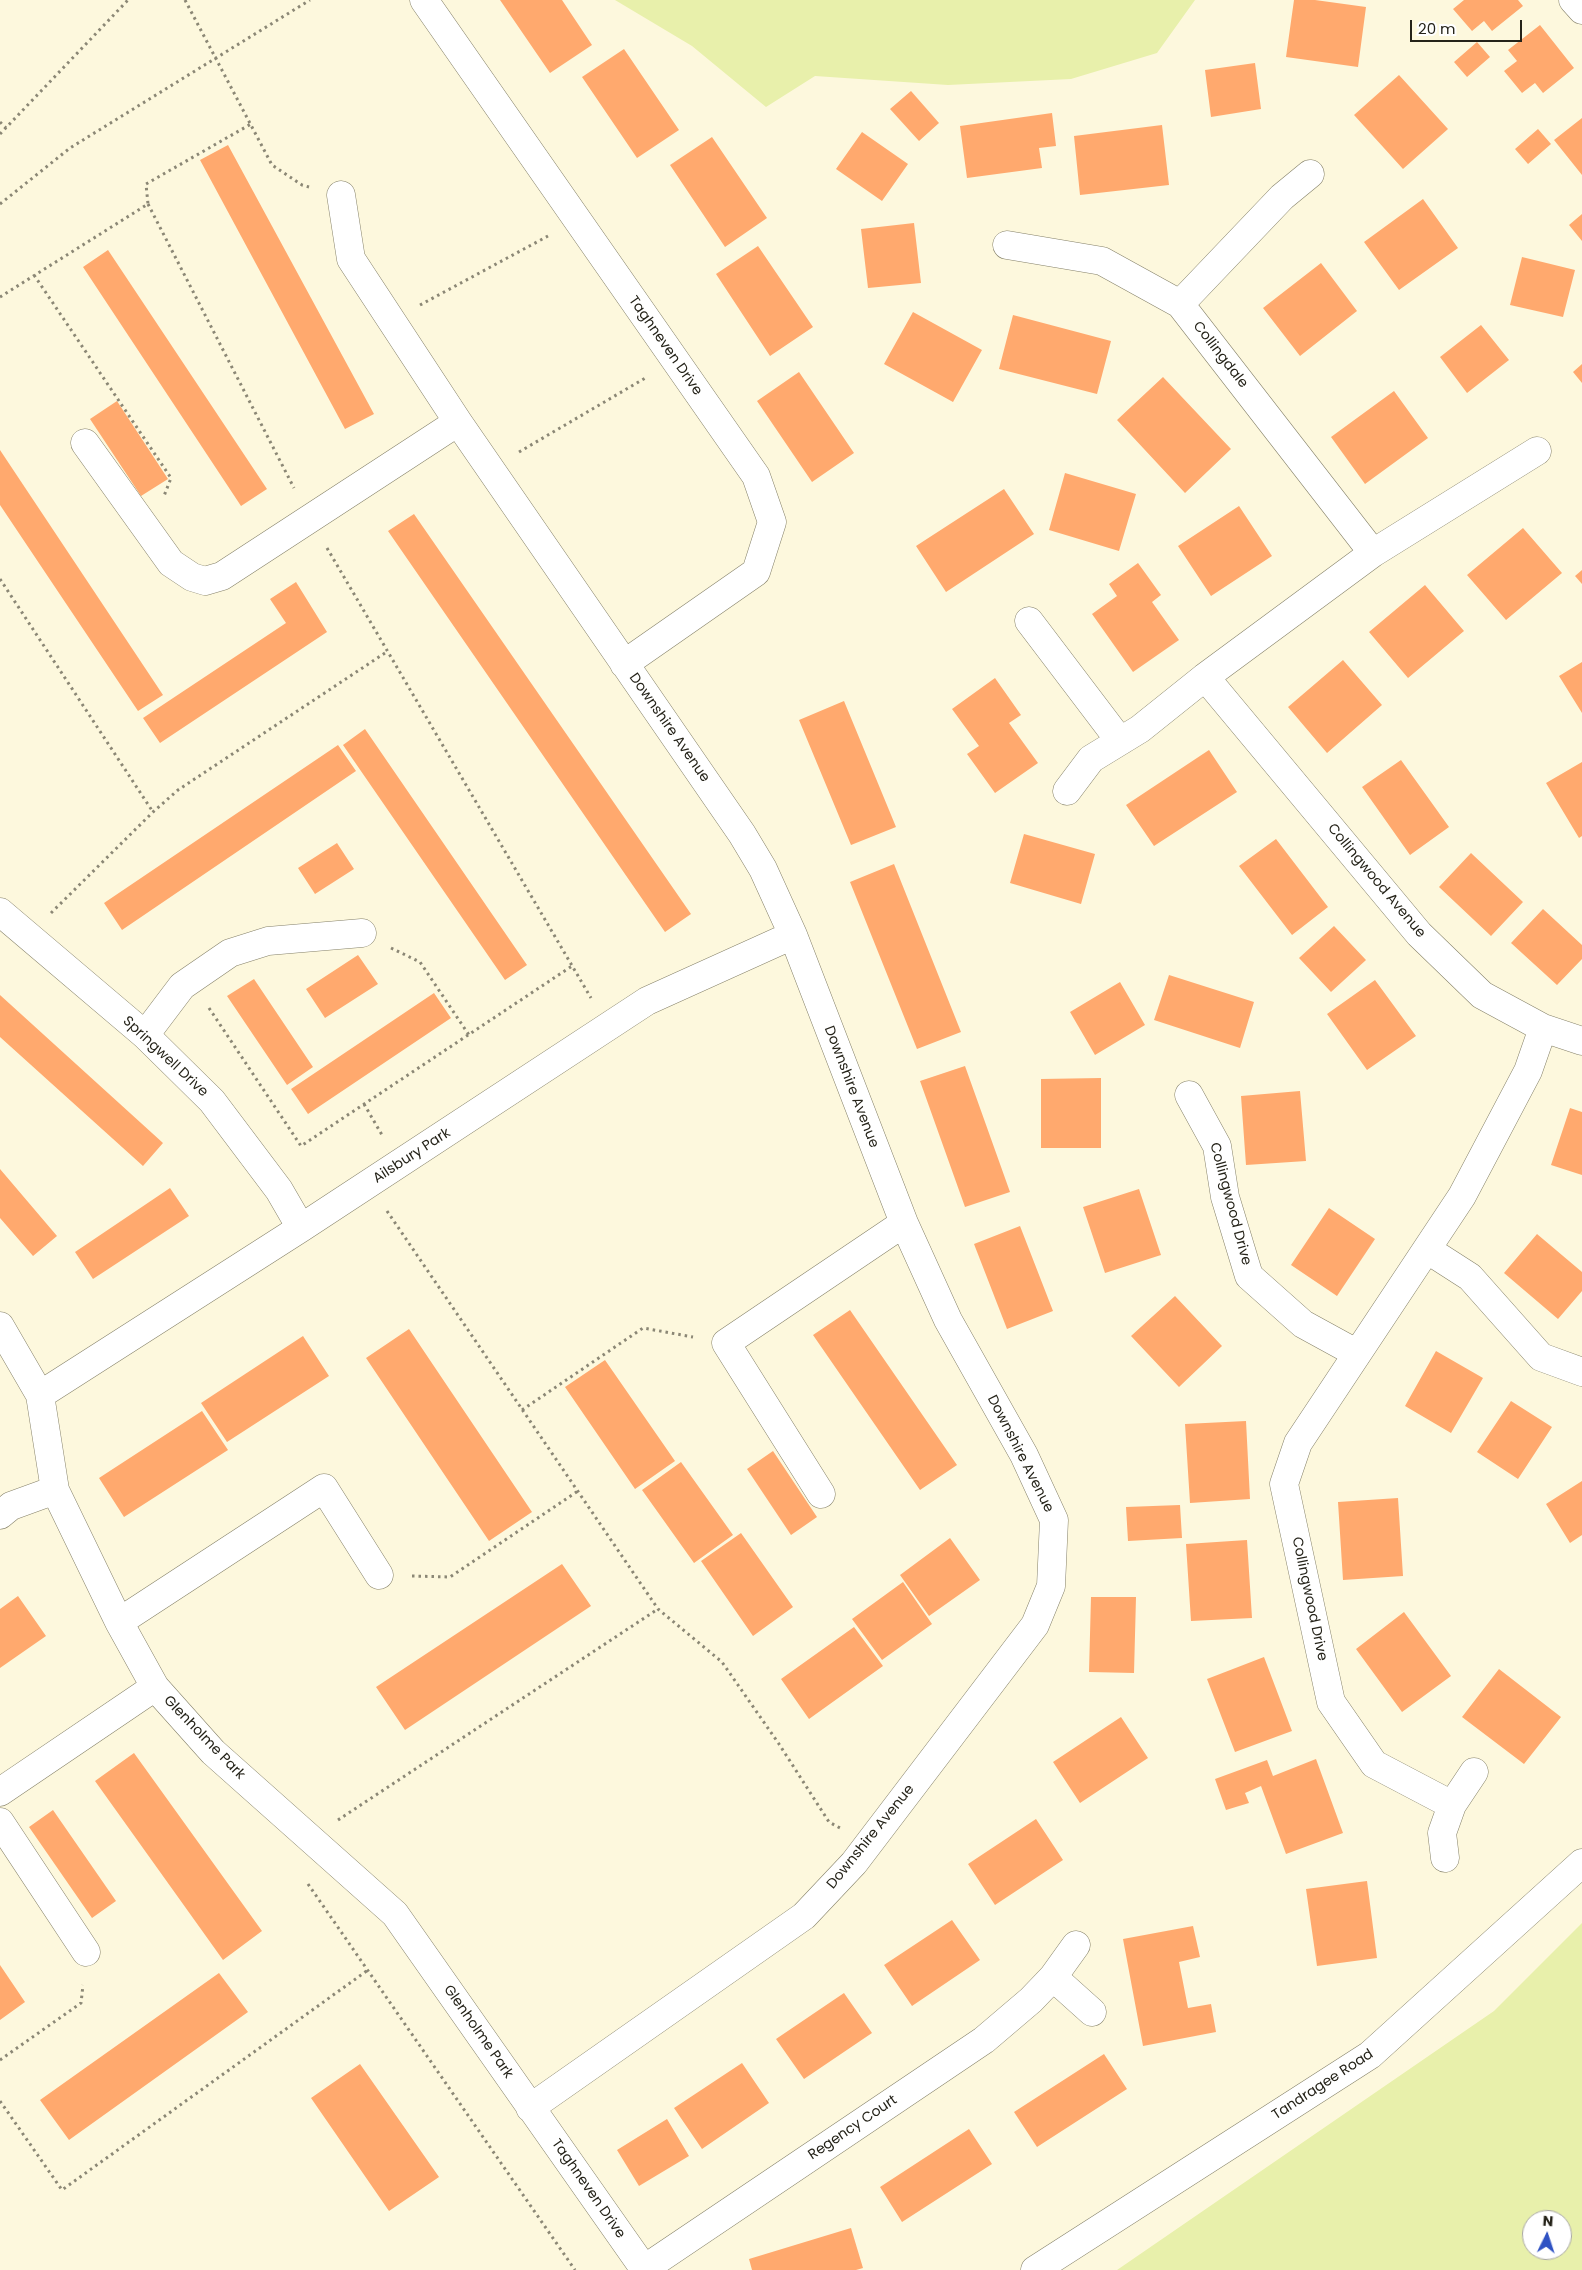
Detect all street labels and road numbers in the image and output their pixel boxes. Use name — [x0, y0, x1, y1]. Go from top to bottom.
street label: Taghneven Drive — [624, 293, 706, 399]
street label: Collingdale — [1189, 318, 1251, 392]
street label: Downshire Avenue — [625, 670, 713, 786]
street label: Collingwood Avenue — [1323, 821, 1429, 941]
street label: Springwell Drive — [119, 1013, 211, 1101]
street label: Downshire Avenue — [820, 1024, 882, 1150]
street label: Ailsbury Park — [370, 1125, 454, 1187]
street label: Collingwood Drive — [1206, 1141, 1254, 1267]
street label: Downshire Avenue — [983, 1393, 1057, 1515]
street label: Collingwood Drive — [1288, 1536, 1330, 1662]
street label: Glenholme Park — [160, 1693, 248, 1783]
street label: Downshire Avenue — [824, 1782, 918, 1892]
street label: Glenholme Park — [440, 1982, 516, 2082]
street label: Tandragee Road — [1269, 2046, 1377, 2124]
street label: Regency Court — [805, 2092, 901, 2164]
street label: Taghneven Drive — [547, 2136, 629, 2242]

